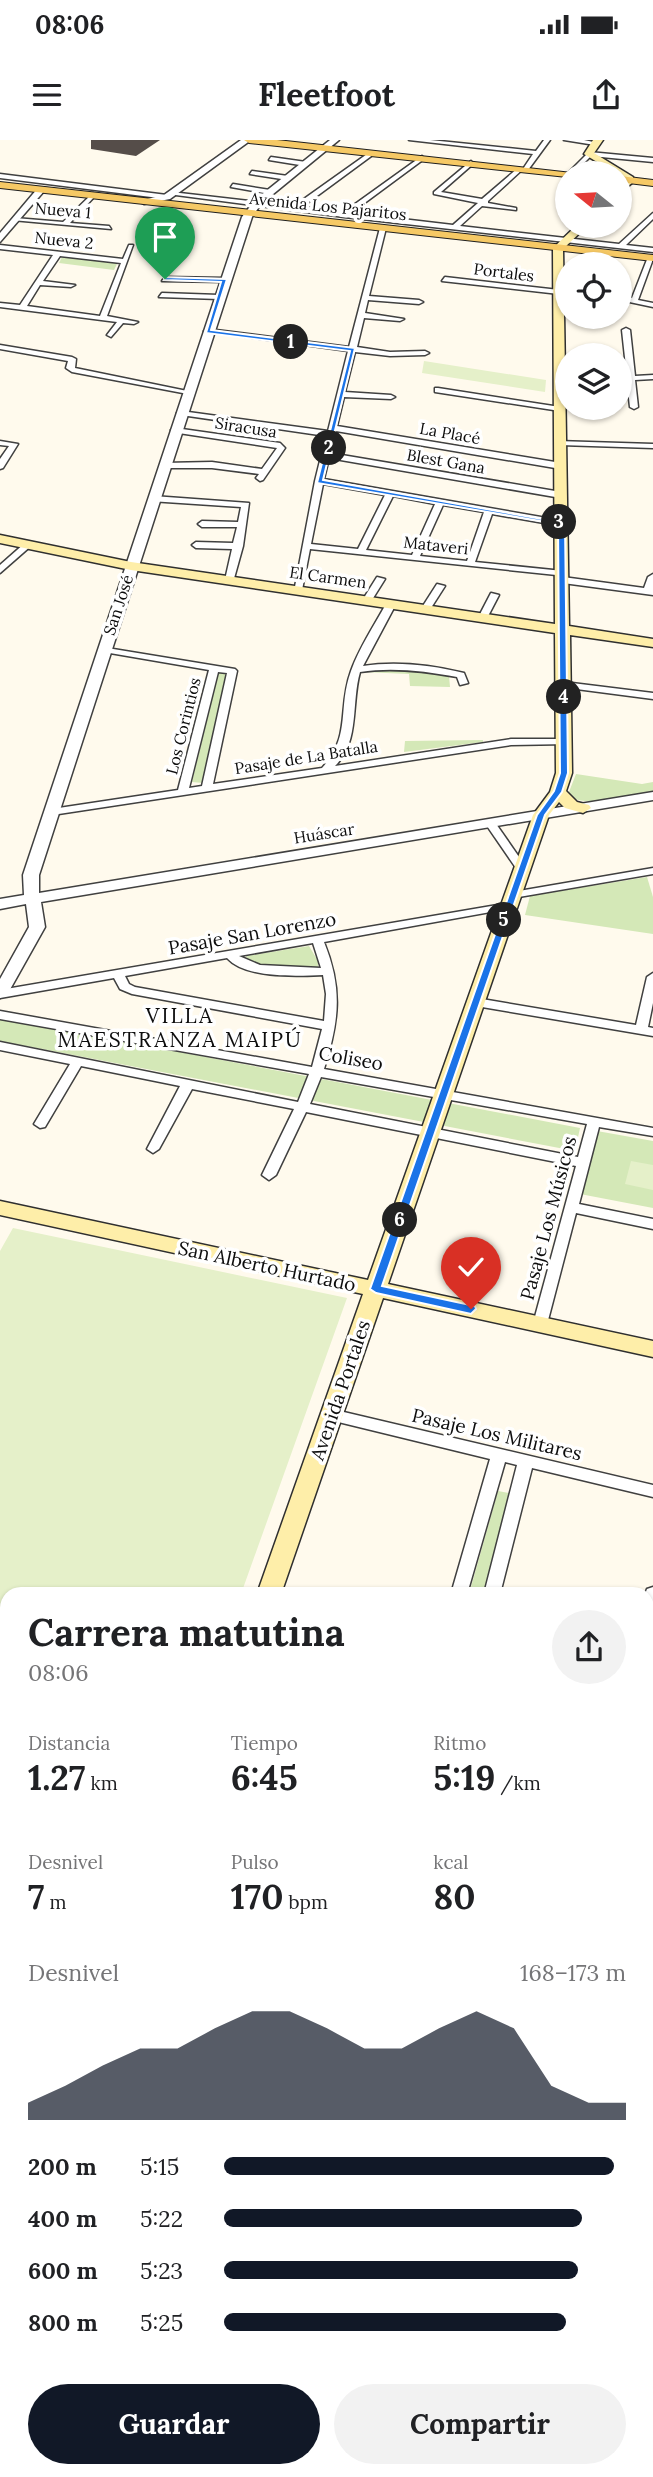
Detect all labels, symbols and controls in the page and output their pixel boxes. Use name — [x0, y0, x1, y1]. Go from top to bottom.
text: 08:06 — [35, 8, 104, 41]
text: Fleetfoot — [258, 74, 395, 115]
icon: menu — [28, 76, 66, 114]
icon: share — [587, 76, 625, 114]
north arrow — [555, 161, 632, 238]
map controls — [555, 161, 632, 420]
street label: Avenida Los Pajaritos — [248, 188, 407, 224]
street label: Nueva 1 — [34, 198, 92, 222]
pin — [135, 207, 195, 279]
icon: arrive — [146, 218, 184, 256]
street label: Nueva 2 — [33, 227, 95, 253]
button: locate — [555, 252, 632, 329]
street label: Portales — [473, 258, 535, 286]
pin: 1 — [274, 324, 308, 360]
text: 1 — [287, 329, 294, 353]
button: layers — [555, 343, 632, 420]
street label: Siracusa — [214, 412, 278, 442]
street label: La Placé — [418, 418, 482, 448]
pin: 2 — [312, 430, 346, 466]
text: 2 — [323, 435, 334, 459]
street label: Blest Gana — [405, 444, 487, 478]
pin: 3 — [542, 504, 576, 540]
text: 3 — [553, 509, 564, 533]
street label: Mataveri — [403, 532, 469, 558]
street label: El Carmen — [288, 562, 368, 592]
street label: San José — [99, 572, 137, 638]
street label: Los Corintios — [161, 675, 205, 777]
pin: 4 — [546, 680, 582, 714]
text: 4 — [558, 684, 569, 708]
street label: Pasaje de La Batalla — [233, 736, 379, 778]
street label: Huáscar — [292, 818, 356, 848]
pin: 5 — [486, 902, 522, 938]
street label: Pasaje San Lorenzo — [166, 906, 338, 960]
text: 5 — [498, 907, 509, 931]
district label: VILLA MAESTRANZA MAIPÚ — [57, 1002, 303, 1053]
street label: Coliseo — [317, 1041, 385, 1075]
street label: Pasaje Los Músicos — [515, 1133, 581, 1303]
pin: 6 — [382, 1202, 418, 1238]
text: 6 — [394, 1207, 405, 1231]
street label: San Alberto Hurtado — [176, 1235, 358, 1297]
pin — [441, 1237, 501, 1309]
icon: check — [452, 1248, 490, 1286]
street label: Avenida Portales — [304, 1317, 375, 1464]
street label: Pasaje Los Militares — [410, 1403, 585, 1465]
text: Carrera matutina — [28, 1608, 345, 1656]
button: share — [552, 1610, 626, 1684]
text: 08:06 — [28, 1658, 89, 1687]
text: Distancia — [28, 1731, 110, 1755]
text: Tiempo — [231, 1731, 298, 1755]
text: Ritmo — [433, 1731, 486, 1755]
text: 1.27 — [28, 1755, 85, 1800]
text: 6:45 — [231, 1755, 298, 1800]
text: 5:19 — [433, 1755, 495, 1800]
text: km — [85, 1771, 118, 1795]
text: /km — [495, 1771, 541, 1795]
text: Desnivel — [28, 1850, 103, 1874]
text: Pulso — [231, 1850, 279, 1874]
text: kcal — [433, 1850, 468, 1874]
text: 7 — [28, 1874, 44, 1919]
text: 170 — [231, 1874, 284, 1919]
text: 80 — [433, 1874, 476, 1919]
text: m — [44, 1890, 66, 1914]
text: bpm — [284, 1890, 328, 1914]
text: Desnivel — [28, 1958, 119, 1987]
text: 168–173 m — [520, 1958, 626, 1987]
text: 200 m — [28, 2152, 97, 2181]
text: 5:15 — [140, 2152, 179, 2181]
text: 400 m — [28, 2204, 97, 2233]
text: 5:22 — [140, 2204, 183, 2233]
text: 600 m — [28, 2256, 98, 2285]
text: 5:23 — [140, 2256, 183, 2285]
text: 800 m — [28, 2308, 98, 2337]
text: 5:25 — [140, 2308, 183, 2337]
button: Guardar — [28, 2384, 320, 2464]
button: Compartir — [334, 2384, 626, 2464]

